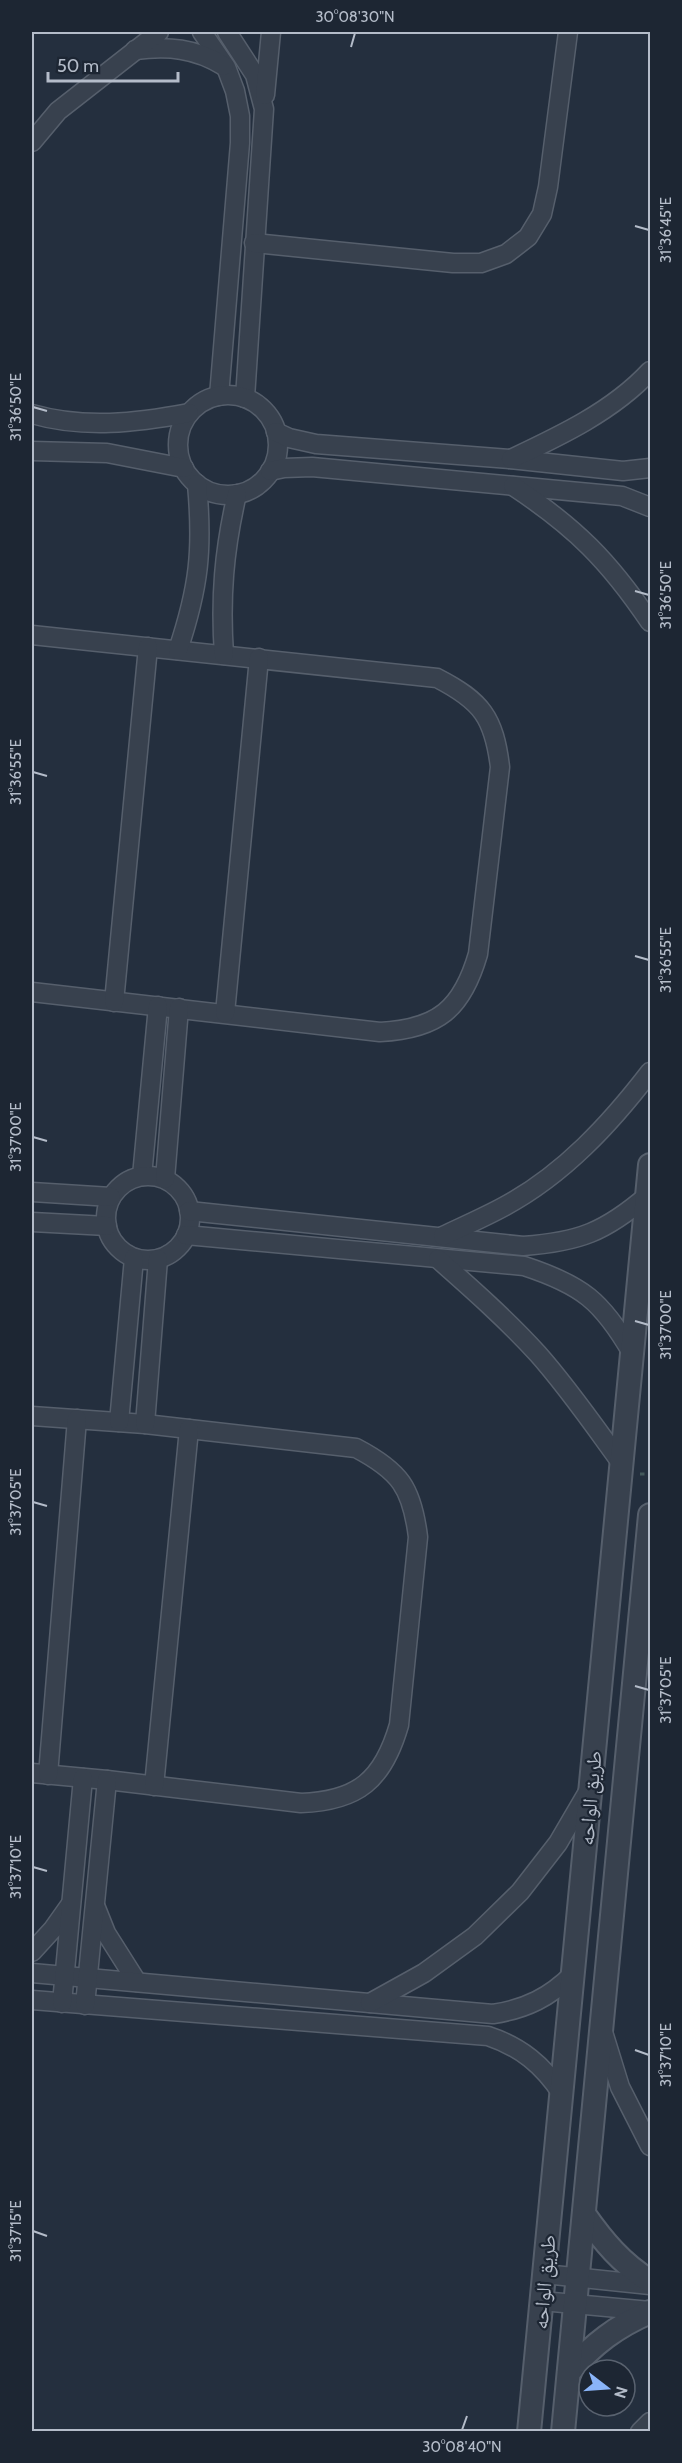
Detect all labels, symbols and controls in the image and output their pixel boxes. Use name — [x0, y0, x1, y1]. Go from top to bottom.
text: 30°08'30"N — [315, 8, 395, 26]
scale bar — [48, 45, 178, 83]
text: 50 m — [57, 55, 99, 77]
text: 31°36'45"E — [657, 197, 675, 263]
text: 31°36'50"E — [7, 373, 25, 441]
text: 31°36'50"E — [657, 561, 675, 629]
text: 31°36'55"E — [7, 739, 25, 805]
text: 31°36'55"E — [657, 927, 675, 993]
text: 31°37'00"E — [7, 1102, 25, 1172]
text: 31°37'00"E — [657, 1290, 675, 1360]
text: 31°37'05"E — [7, 1468, 25, 1536]
text: 31°37'05"E — [657, 1656, 675, 1724]
street label: طريق الواحه — [573, 1750, 608, 1846]
text: 31°37'10"E — [7, 1835, 25, 1899]
text: 31°37'10"E — [657, 2023, 675, 2087]
text: 31°37'15"E — [7, 2200, 25, 2262]
street label: طريق الواحه — [527, 2234, 562, 2330]
north arrow — [577, 2358, 637, 2418]
text: N — [610, 2384, 632, 2400]
text: 30°08'40"N — [422, 2438, 502, 2456]

